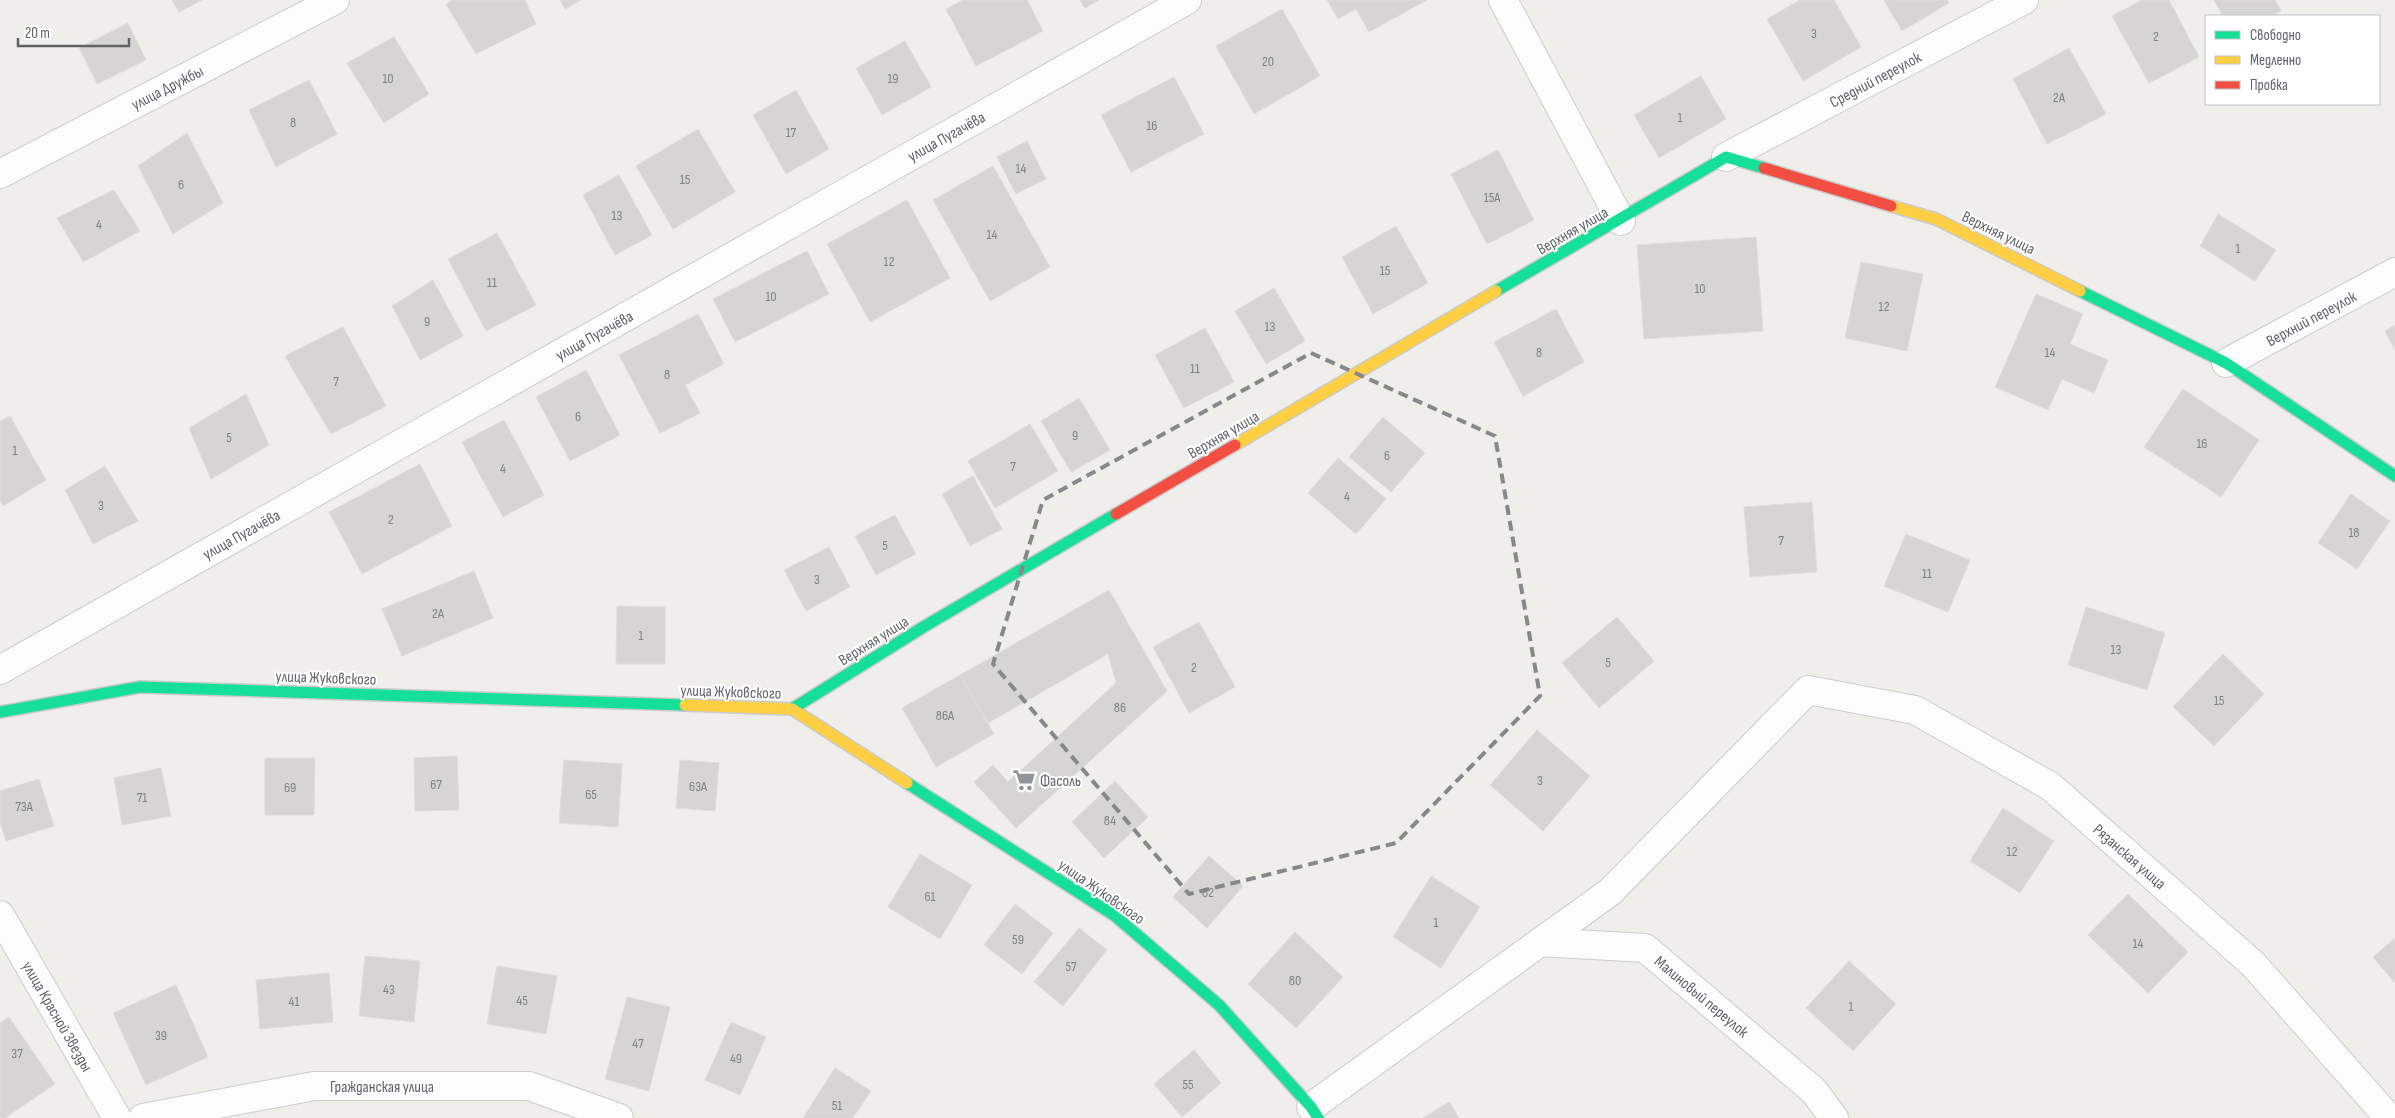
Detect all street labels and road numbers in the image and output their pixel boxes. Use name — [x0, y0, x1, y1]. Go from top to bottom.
street label: Средний переулок — [1827, 48, 1925, 112]
street label: улица Дружбы — [128, 62, 207, 115]
street label: улица Пугачёва — [905, 108, 989, 166]
street label: Верхняя улица — [1534, 203, 1612, 259]
street label: Верхняя улица — [1959, 207, 2038, 259]
street label: Верхний переулок — [2263, 287, 2361, 351]
street label: улица Пугачёва — [553, 307, 637, 365]
street label: Верхняя улица — [1185, 407, 1263, 463]
street label: улица Пугачёва — [200, 506, 284, 564]
street label: Верхняя улица — [835, 612, 912, 670]
street label: улица Жуковского — [275, 667, 377, 690]
street label: улица Жуковского — [680, 681, 782, 704]
street label: Рязанская улица — [2089, 820, 2169, 894]
street label: улица Жуковского — [1054, 856, 1148, 929]
street label: Малиновый переулок — [1650, 952, 1753, 1043]
street label: улица Красной Звезды — [17, 958, 96, 1075]
street label: Гражданская улица — [330, 1078, 434, 1097]

